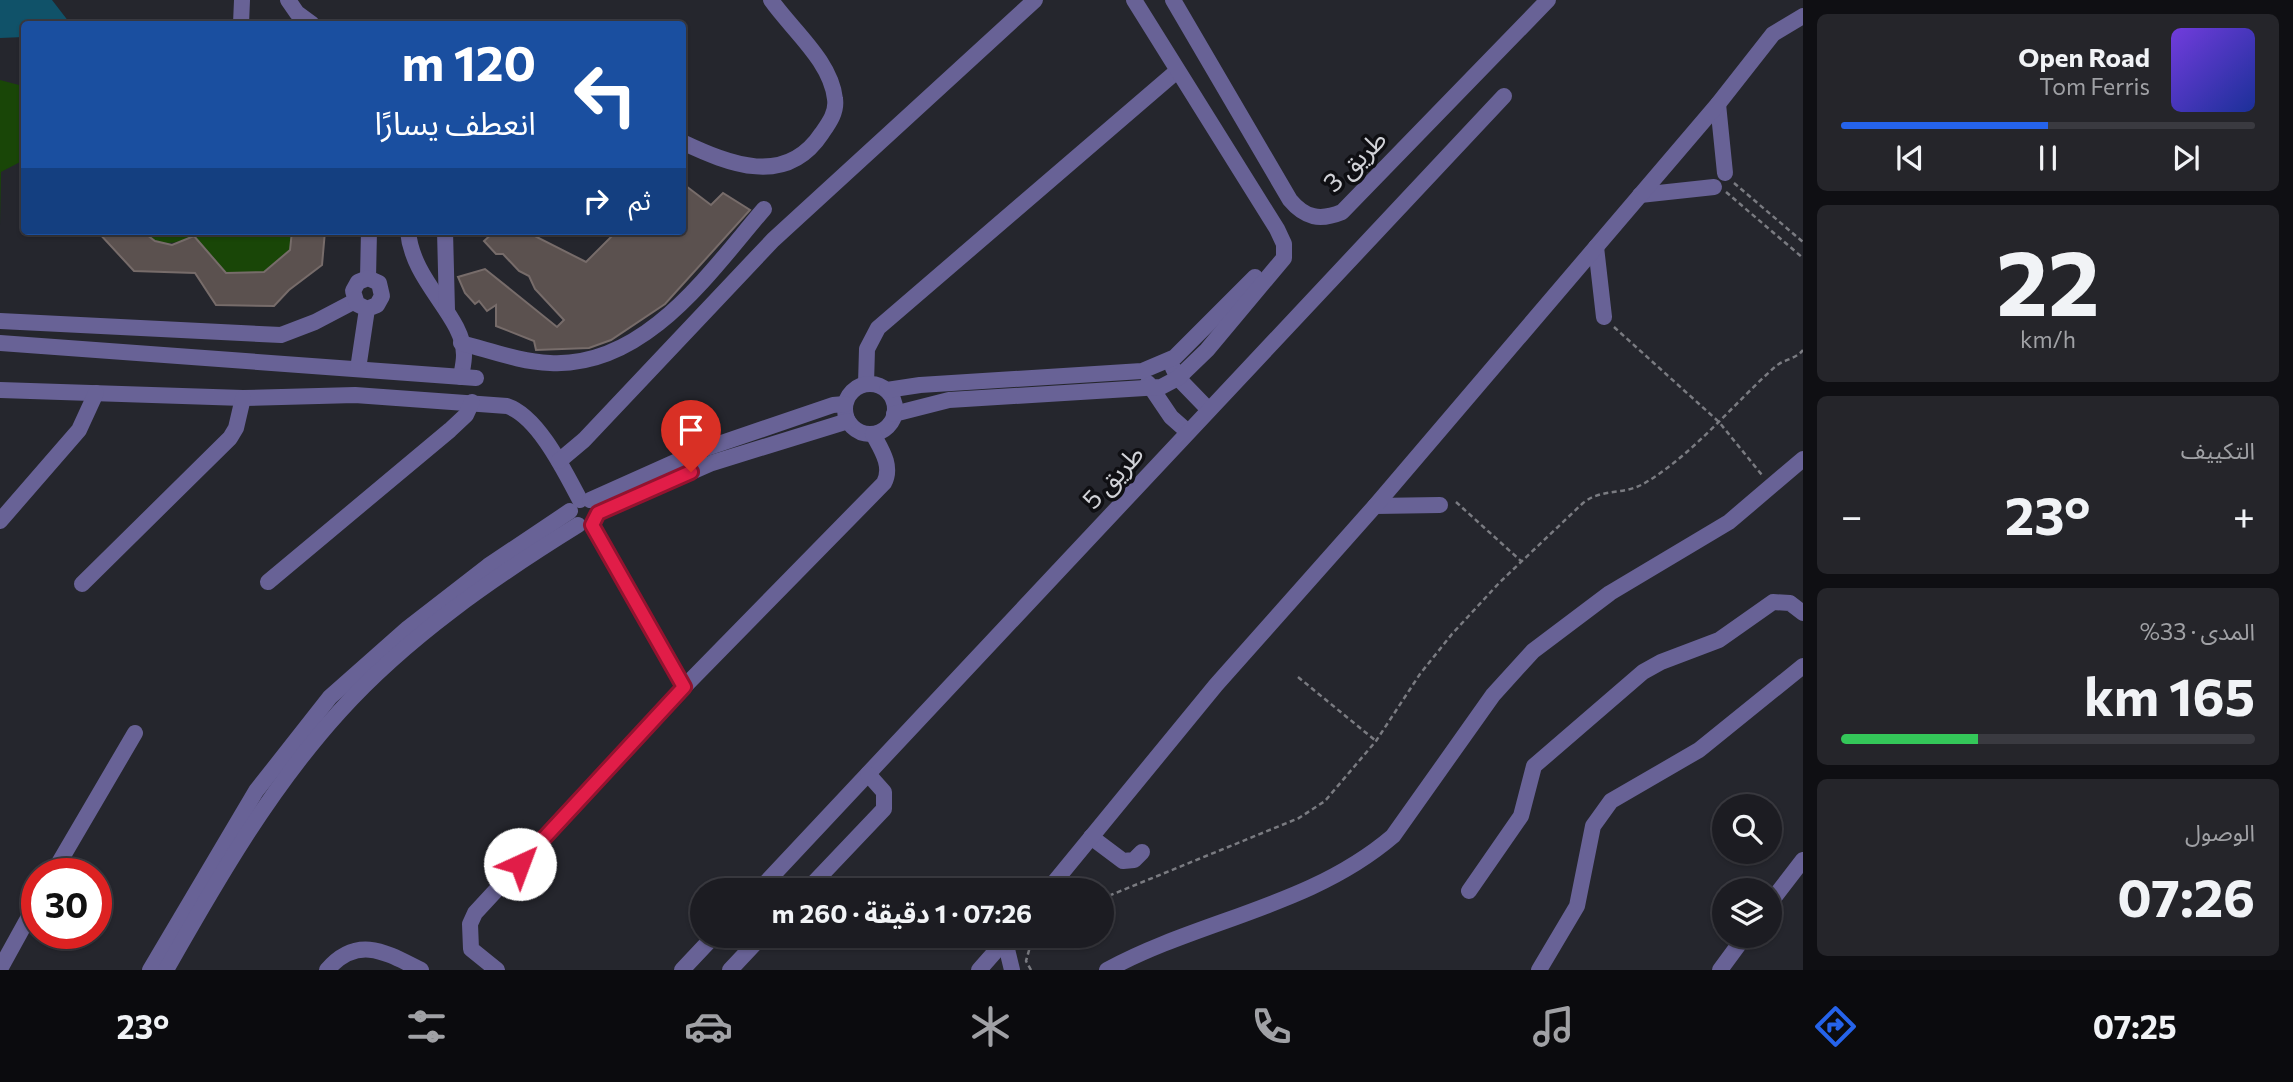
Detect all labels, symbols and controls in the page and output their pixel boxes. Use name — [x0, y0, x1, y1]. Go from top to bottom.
text: 120 m — [402, 31, 536, 91]
text: Open Road — [2018, 41, 2150, 72]
icon: left — [560, 49, 651, 140]
text: Tom Ferris — [2039, 72, 2150, 100]
text: انعطف يسارًا — [374, 102, 536, 142]
street label: طريق 3 — [1316, 122, 1393, 199]
icon: previous — [1891, 139, 1929, 177]
icon: pause — [2029, 139, 2067, 177]
icon: next — [2167, 139, 2205, 177]
icon: right — [577, 182, 615, 220]
text: ثم — [629, 184, 651, 215]
text: 22 — [1996, 223, 2100, 335]
text: km/h — [2020, 325, 2076, 353]
pin — [661, 400, 721, 472]
icon: arrive — [672, 411, 710, 449]
text: التكييف — [2181, 436, 2255, 464]
street label: طريق 5 — [1075, 438, 1151, 516]
text: 23° — [2005, 482, 2091, 546]
text: − — [1841, 491, 1863, 538]
text: + — [2233, 491, 2255, 538]
text: المدى · 33% — [2140, 617, 2255, 645]
text: 165 km — [2084, 663, 2255, 727]
map controls — [1712, 794, 1782, 948]
button: search — [1712, 794, 1782, 864]
text: الوصول — [2185, 818, 2255, 846]
position arrow — [483, 827, 557, 901]
speed limit sign: 30 — [21, 858, 112, 949]
text: 07:26 — [2117, 864, 2255, 928]
button: layers — [1712, 878, 1782, 948]
text: 07:26 · 1 دقيقة · 260 m — [772, 897, 1032, 928]
icon: filters — [402, 1002, 451, 1051]
icon: car — [684, 1002, 733, 1051]
icon: climate — [966, 1002, 1015, 1051]
icon: phone — [1247, 1002, 1296, 1051]
icon: music — [1529, 1002, 1578, 1051]
icon: directions — [1811, 1002, 1860, 1051]
text: 23° — [116, 1006, 169, 1046]
text: 07:25 — [2093, 1006, 2177, 1046]

